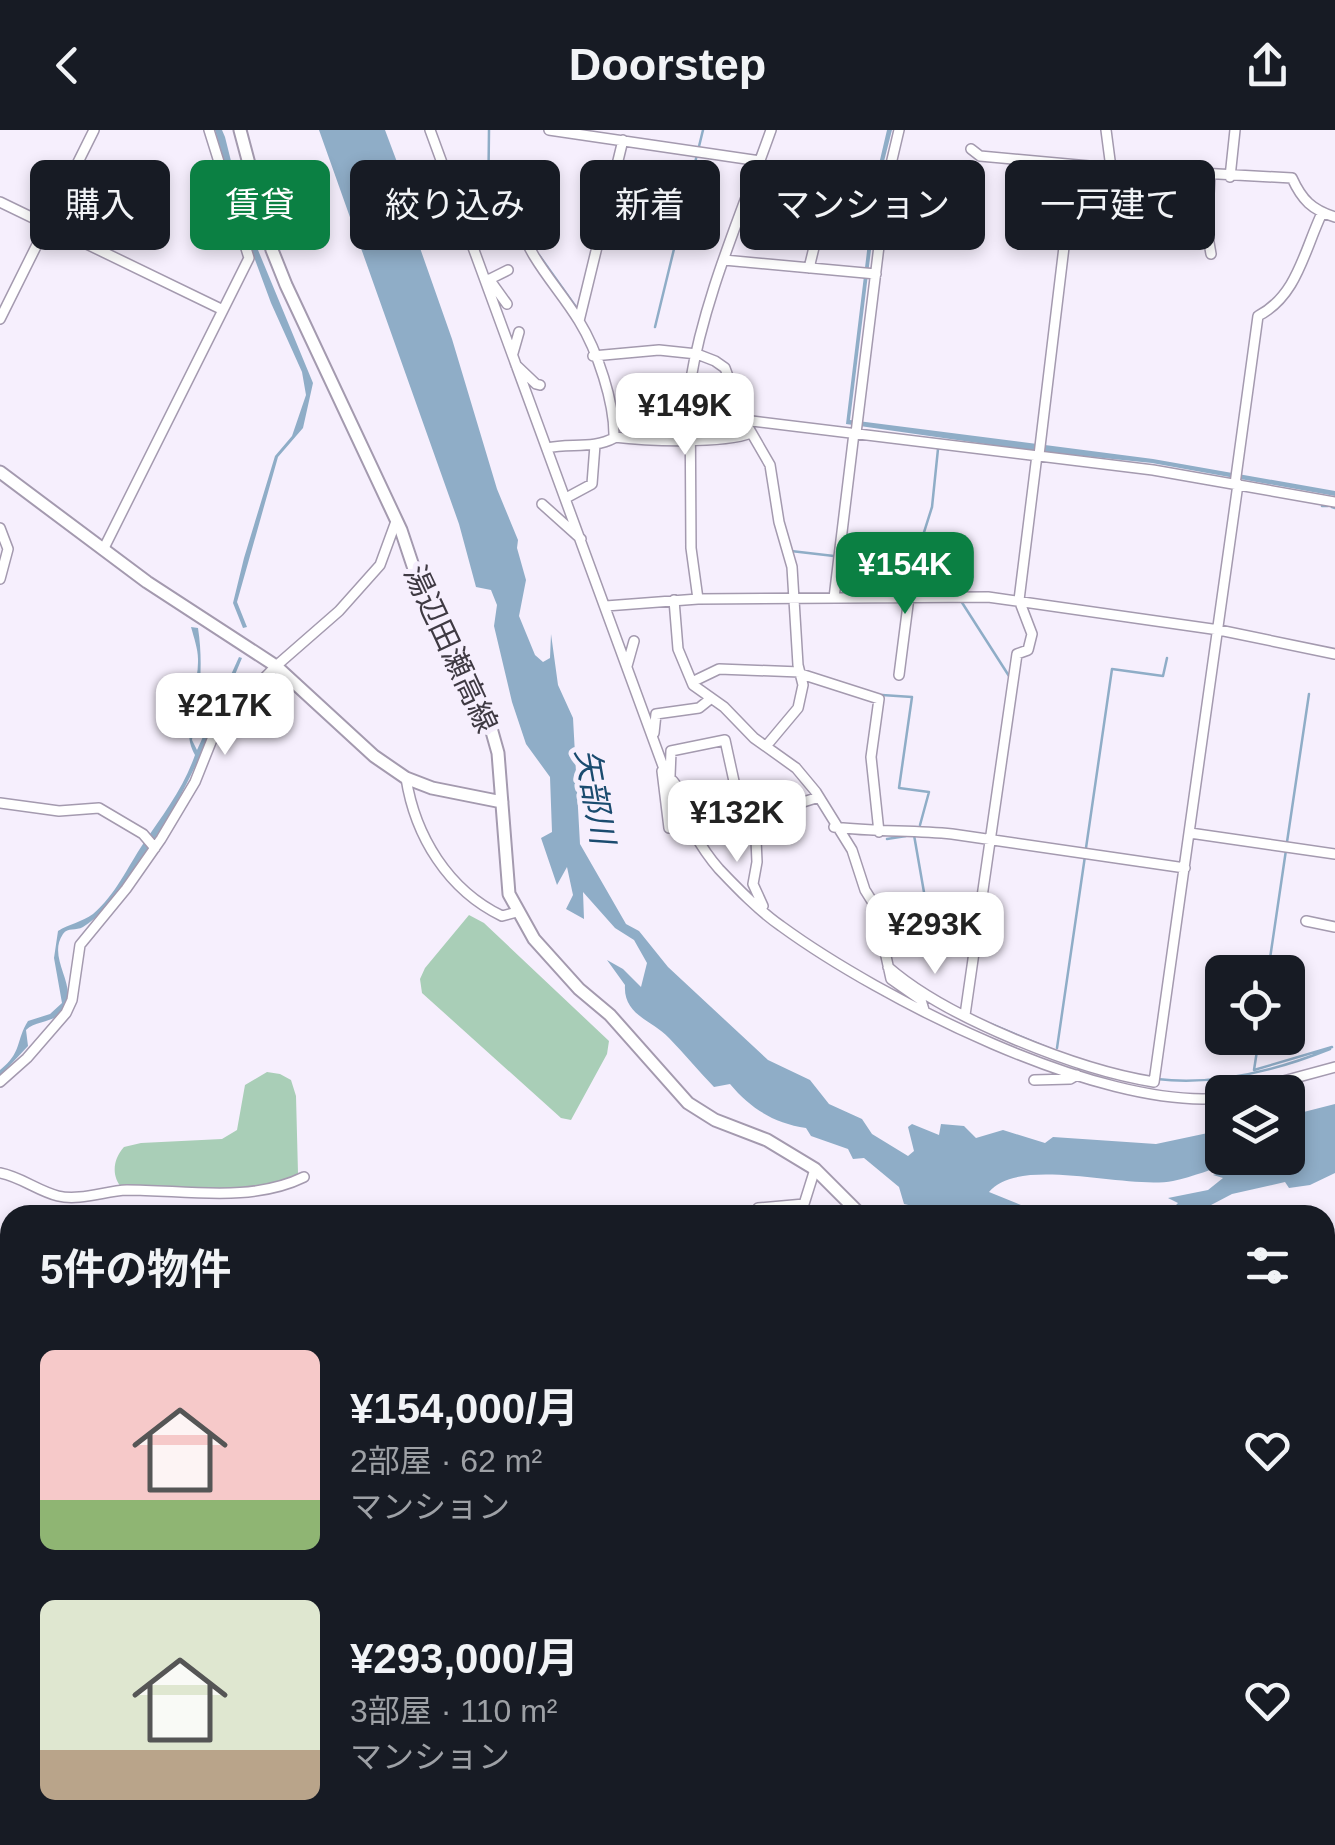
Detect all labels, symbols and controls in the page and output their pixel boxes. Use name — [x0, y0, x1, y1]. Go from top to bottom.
icon: back — [40, 38, 95, 93]
icon: share — [1240, 38, 1295, 93]
text: Doorstep — [569, 39, 766, 90]
chip: 購入 — [30, 160, 170, 250]
chip: 賃貸 — [190, 160, 330, 250]
chip: 絞り込み — [350, 160, 560, 250]
chip: 新着 — [580, 160, 720, 250]
chip: マンション — [740, 160, 985, 250]
chip: 一戸建て — [1005, 160, 1215, 250]
pin: ¥149K — [615, 373, 755, 458]
text: ¥149K — [638, 387, 732, 423]
pin: ¥154K — [835, 532, 975, 617]
text: ¥154K — [858, 546, 952, 582]
street label: 湯辺田瀬高線 — [398, 560, 504, 738]
pin: ¥217K — [155, 673, 295, 758]
text: ¥217K — [178, 687, 272, 723]
water label: 矢部川 — [569, 746, 622, 849]
pin: ¥132K — [667, 780, 807, 865]
text: ¥132K — [690, 794, 784, 830]
pin: ¥293K — [865, 892, 1005, 977]
text: ¥293K — [888, 906, 982, 942]
map controls — [1205, 955, 1305, 1175]
button: locate — [1205, 955, 1305, 1055]
button: layers — [1205, 1075, 1305, 1175]
icon: filters — [1240, 1238, 1295, 1293]
text: 5件の物件 — [40, 1246, 231, 1293]
text: ¥154,000/月 — [350, 1385, 579, 1432]
icon: home — [120, 1390, 240, 1510]
icon: heart — [1240, 1423, 1295, 1478]
text: 2部屋 · 62 m² — [350, 1443, 542, 1479]
text: マンション — [350, 1489, 510, 1525]
text: ¥293,000/月 — [350, 1635, 579, 1682]
icon: home — [120, 1640, 240, 1760]
icon: heart — [1240, 1673, 1295, 1728]
text: 3部屋 · 110 m² — [350, 1693, 557, 1729]
text: マンション — [350, 1739, 510, 1775]

